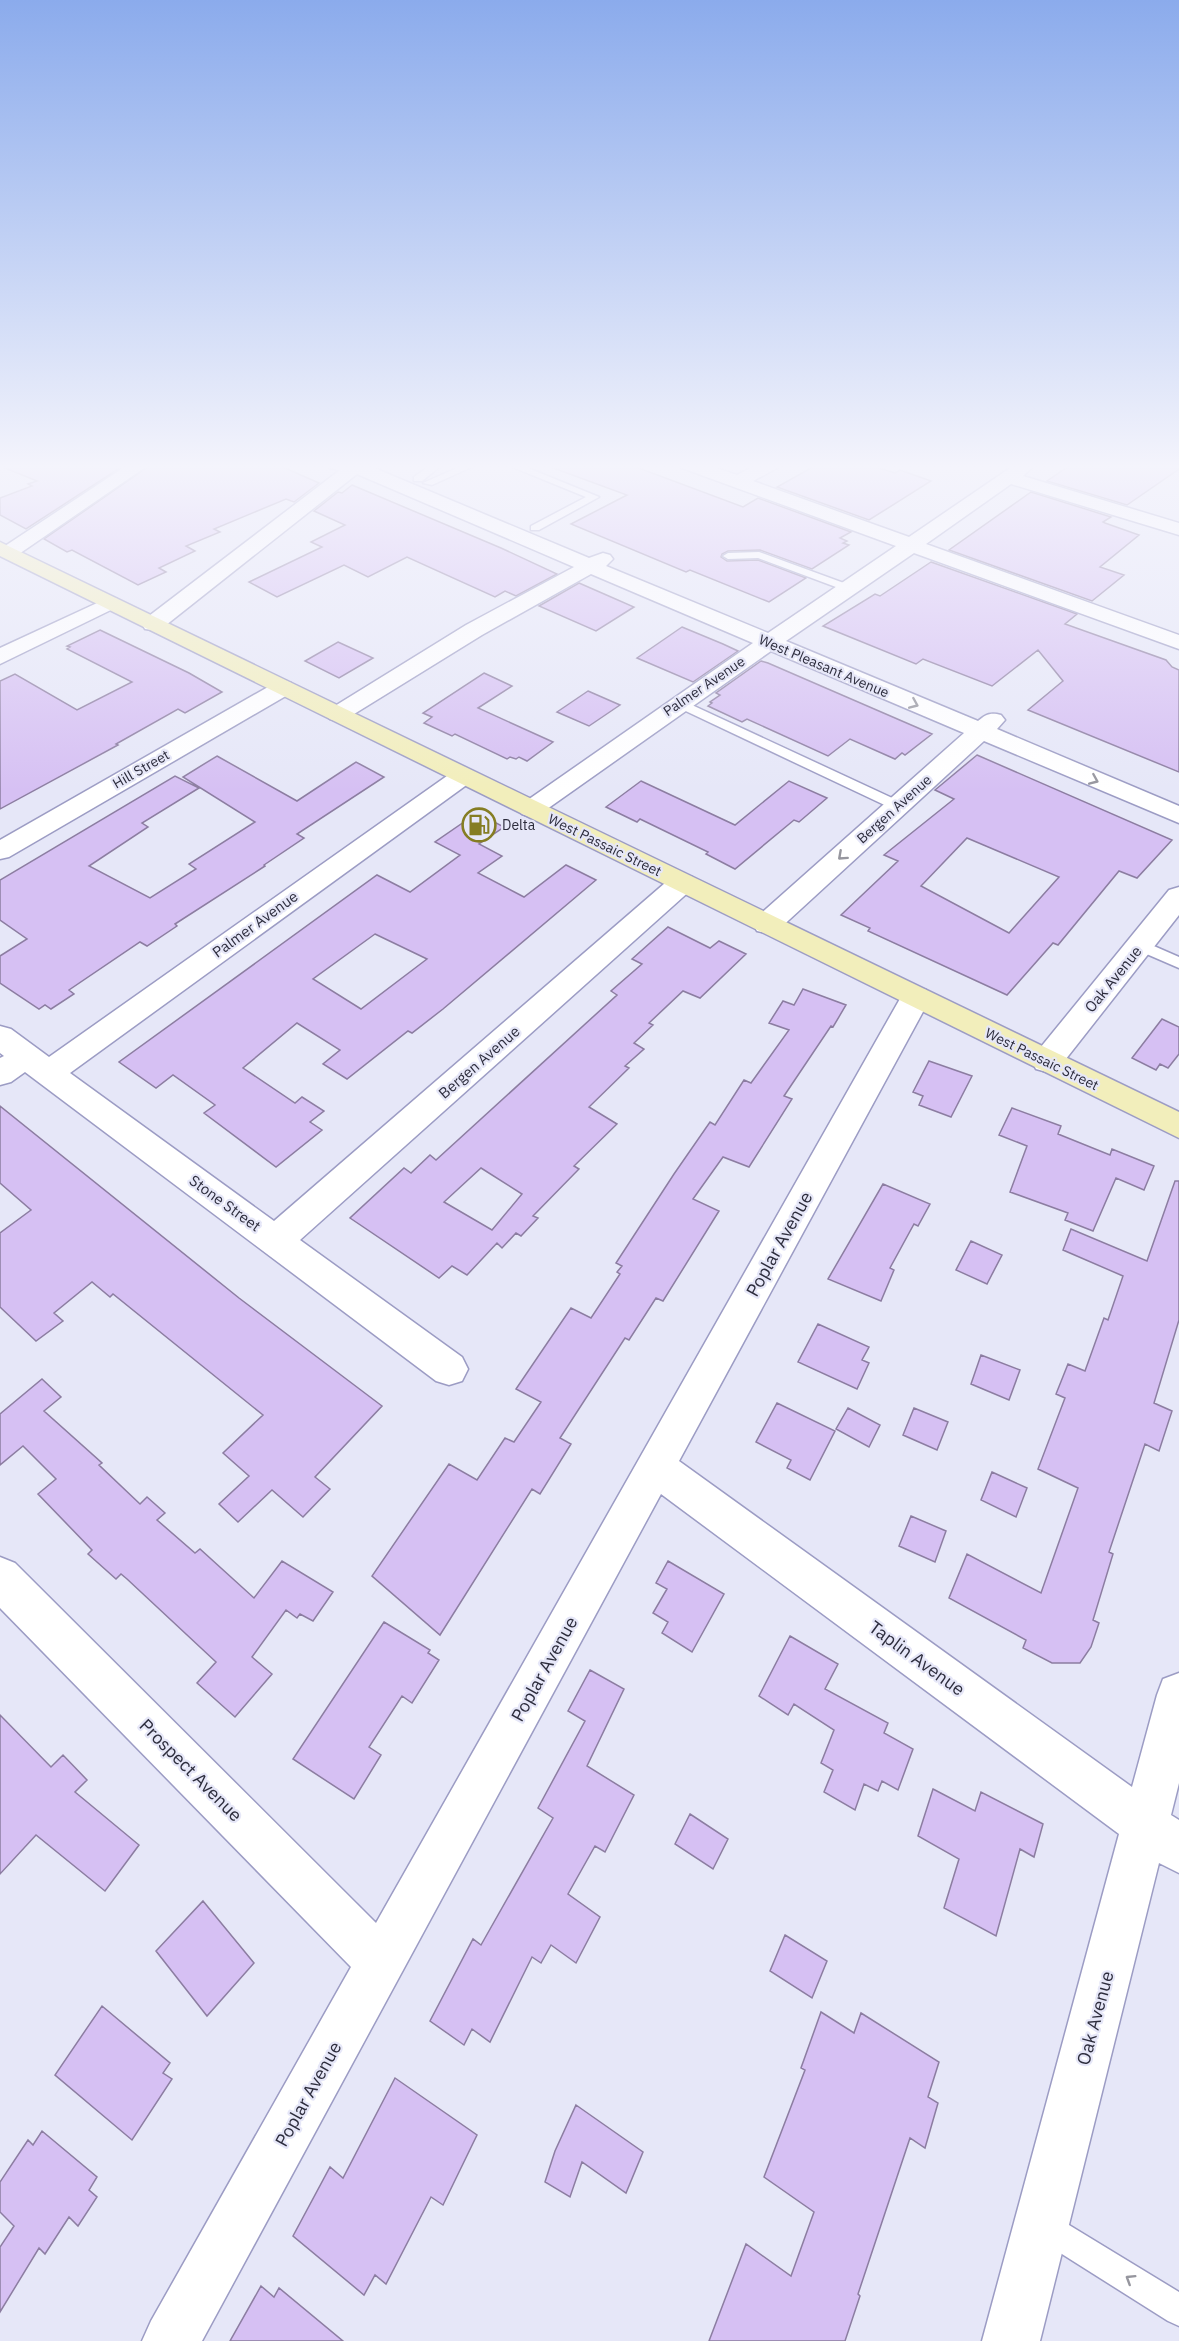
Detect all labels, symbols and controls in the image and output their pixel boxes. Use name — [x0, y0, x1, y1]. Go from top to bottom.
street label: West Pleasant Avenue — [756, 630, 892, 702]
street label: Palmer Avenue — [660, 652, 749, 720]
one-way arrow — [908, 697, 919, 709]
street label: Hill Street — [109, 746, 173, 792]
street label: Bergen Avenue — [853, 770, 935, 847]
one-way arrow — [1088, 772, 1099, 784]
fuel station icon: Delta — [461, 807, 497, 843]
street label: West Passaic Street — [545, 810, 665, 880]
place label: Delta — [502, 816, 536, 834]
one-way arrow — [839, 849, 849, 860]
street label: Palmer Avenue — [208, 886, 302, 962]
street label: Oak Avenue — [1080, 942, 1146, 1016]
street label: Bergen Avenue — [435, 1022, 523, 1102]
street label: West Passaic Street — [982, 1024, 1102, 1094]
street label: Stone Street — [186, 1171, 264, 1235]
street label: Poplar Avenue — [741, 1187, 817, 1301]
street label: Poplar Avenue — [506, 1612, 582, 1726]
street label: Taplin Avenue — [865, 1615, 970, 1701]
street label: Prospect Avenue — [135, 1714, 247, 1826]
street label: Oak Avenue — [1071, 1968, 1119, 2067]
street label: Poplar Avenue — [270, 2037, 346, 2151]
one-way arrow — [1125, 2275, 1136, 2286]

